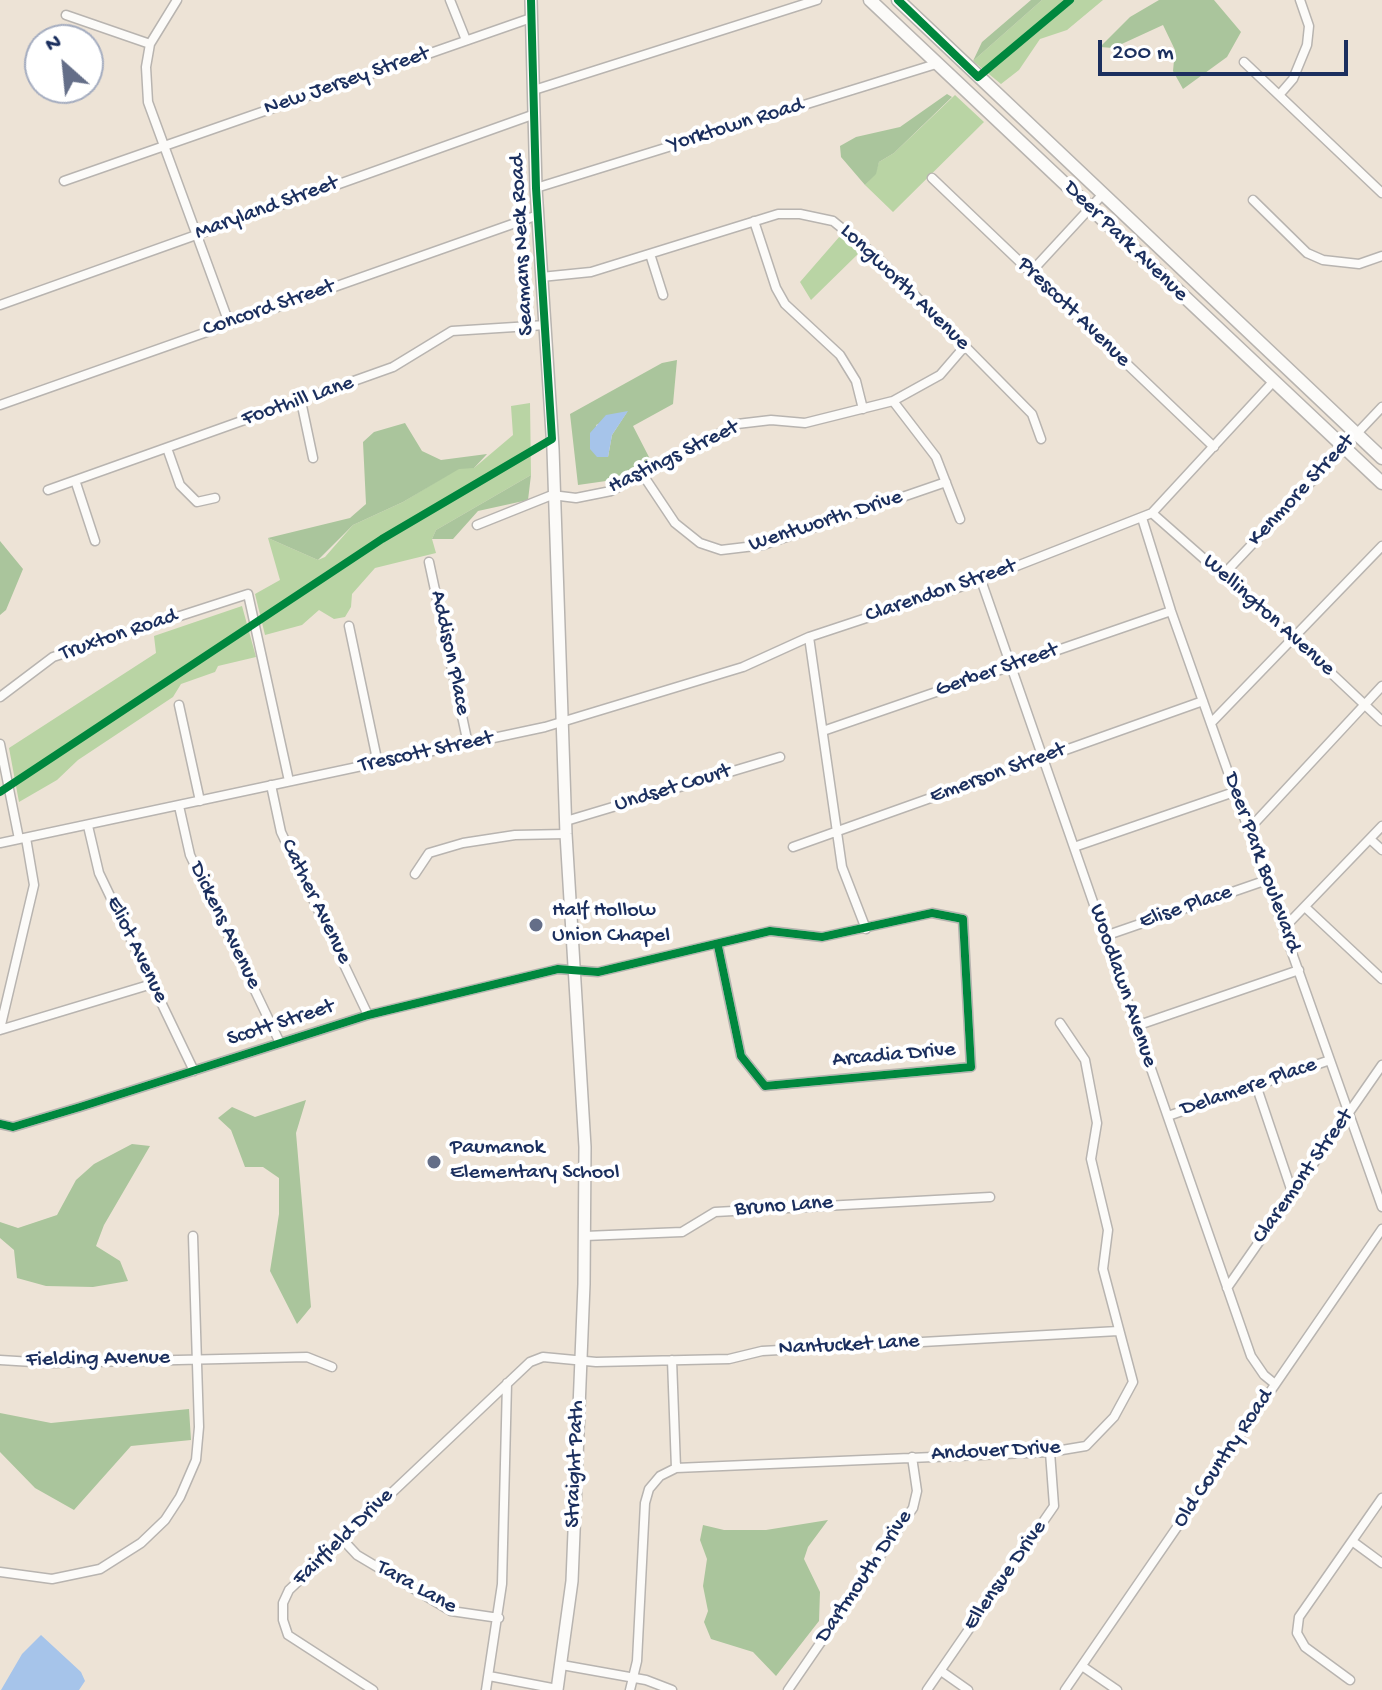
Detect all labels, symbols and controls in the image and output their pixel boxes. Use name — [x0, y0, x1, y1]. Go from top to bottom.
north arrow — [24, 24, 104, 104]
scale bar — [1102, 24, 1352, 74]
text: N — [42, 30, 66, 59]
text: 200 m — [1112, 39, 1174, 68]
street label: New Jersey Street — [261, 41, 433, 123]
street label: Yorktown Road — [665, 93, 807, 159]
street label: Seamans Neck Road — [505, 154, 541, 336]
street label: Maryland Street — [192, 171, 342, 247]
street label: Deer Park Avenue — [1057, 176, 1193, 308]
street label: Longworth Avenue — [833, 219, 975, 357]
street label: Prescott Avenue — [1011, 252, 1135, 374]
street label: Concord Street — [200, 274, 338, 344]
street label: Foothill Lane — [239, 371, 357, 433]
street label: Hastings Street — [605, 415, 743, 501]
street label: Kenmore Street — [1243, 429, 1361, 553]
street label: Wentworth Drive — [746, 485, 906, 559]
street label: Wellington Avenue — [1196, 549, 1340, 683]
street label: Clarendon Street — [862, 554, 1020, 630]
street label: Addison Place — [423, 588, 475, 718]
street label: Truxton Road — [57, 604, 181, 668]
street label: Gerber Street — [932, 638, 1062, 704]
street label: Trescott Street — [357, 726, 495, 780]
street label: Emerson Street — [927, 737, 1069, 811]
street label: Undset Court — [612, 759, 734, 819]
street label: Deer Park Boulevard — [1216, 770, 1306, 956]
street label: Cather Avenue — [273, 835, 357, 969]
street label: Dickens Avenue — [182, 858, 266, 994]
street label: Elise Place — [1136, 880, 1236, 936]
street label: Eliot Avenue — [99, 892, 173, 1008]
place label: Half Hollow Union Chapel — [552, 899, 670, 950]
street label: Woodlawn Avenue — [1082, 901, 1162, 1071]
marker: Half Hollow Union Chapel — [527, 916, 545, 934]
street label: Scott Street — [224, 994, 338, 1054]
street label: Arcadia Drive — [831, 1037, 957, 1075]
street label: Delamere Place — [1178, 1052, 1320, 1124]
street label: Claremont Street — [1248, 1105, 1360, 1249]
place label: Paumanok Elementary School — [450, 1136, 620, 1188]
marker: Paumanok Elementary School — [425, 1153, 443, 1171]
street label: Bruno Lane — [734, 1190, 834, 1224]
street label: Nantucket Lane — [778, 1329, 920, 1363]
street label: Fielding Avenue — [26, 1346, 170, 1374]
street label: Old Country Road — [1168, 1385, 1280, 1533]
street label: Straight Path — [561, 1400, 591, 1528]
street label: Andover Drive — [931, 1435, 1061, 1469]
street label: Fairfield Drive — [288, 1483, 400, 1593]
street label: Dartmouth Drive — [811, 1506, 919, 1648]
street label: Ellensue Drive — [958, 1516, 1054, 1636]
street label: Tara Lane — [371, 1555, 461, 1621]

